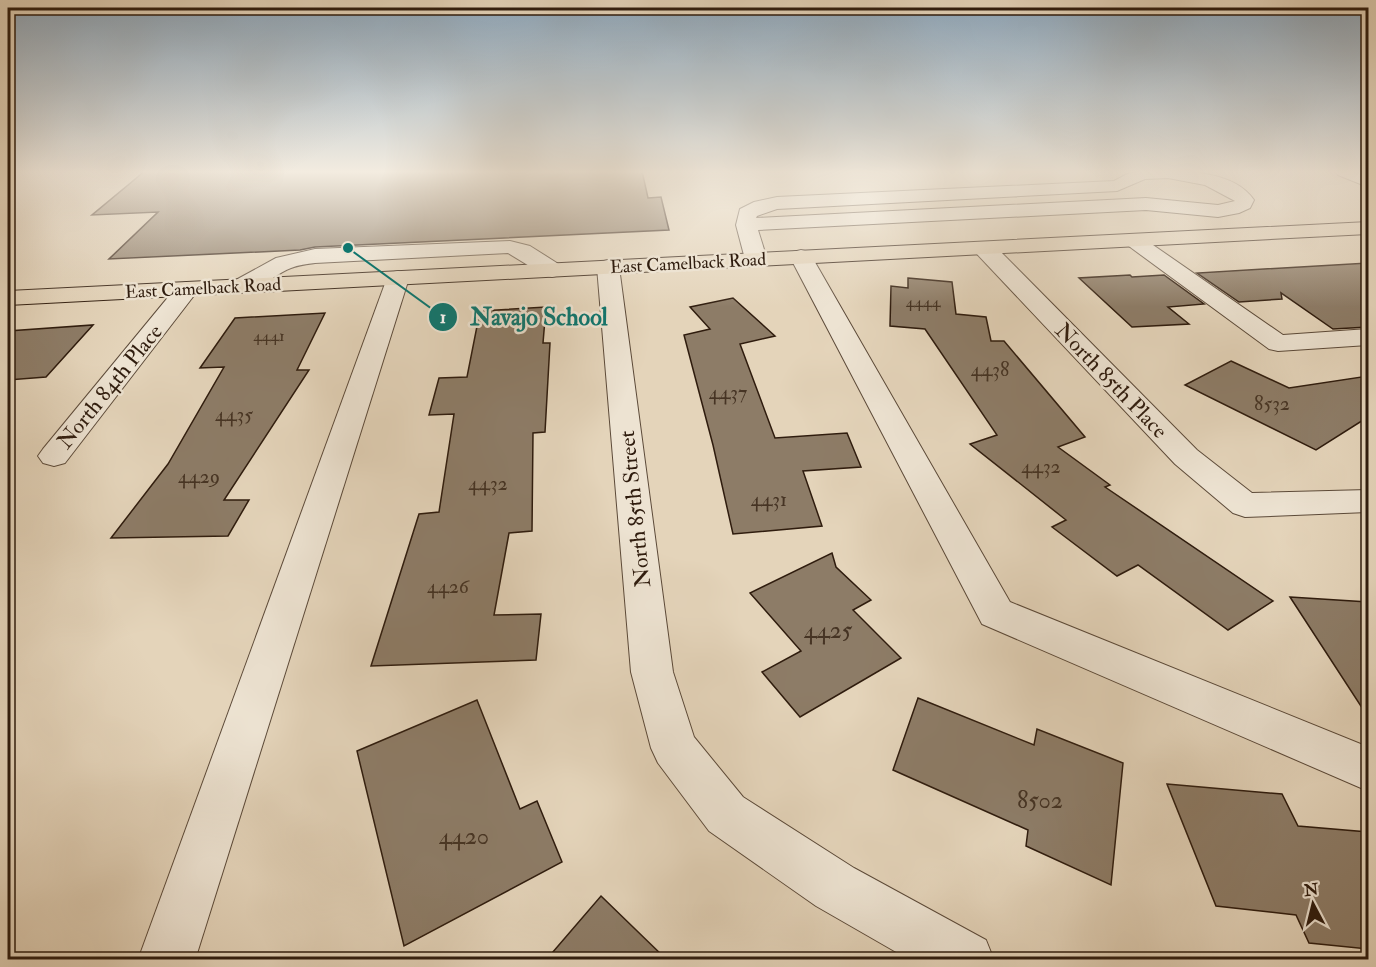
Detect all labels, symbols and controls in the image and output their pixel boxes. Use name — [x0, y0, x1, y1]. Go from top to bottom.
street label: East Camelback Road — [609, 248, 767, 279]
street label: East Camelback Road — [124, 273, 282, 304]
house number: 4444 — [906, 292, 942, 312]
callout: Navajo School — [428, 296, 619, 338]
text: Navajo School — [469, 302, 609, 333]
text: 1 — [440, 306, 446, 329]
street label: North 85th Place — [1049, 317, 1174, 444]
street label: North 84th Place — [51, 319, 169, 455]
house number: 4441 — [253, 326, 285, 346]
house number: 4438 — [971, 357, 1009, 382]
house number: 4437 — [709, 380, 747, 405]
house number: 8532 — [1254, 391, 1290, 416]
house number: 4435 — [215, 402, 253, 427]
street label: North 85th Street — [613, 429, 657, 589]
house number: 4432 — [1021, 454, 1061, 479]
house number: 4429 — [178, 464, 220, 489]
house number: 4432 — [468, 471, 508, 496]
house number: 4431 — [751, 487, 787, 512]
house number: 4426 — [427, 574, 470, 599]
house number: 4425 — [804, 615, 853, 646]
house number: 8502 — [1017, 785, 1063, 816]
house number: 4420 — [439, 821, 489, 852]
north arrow — [1283, 874, 1343, 934]
text: N — [1302, 879, 1320, 901]

